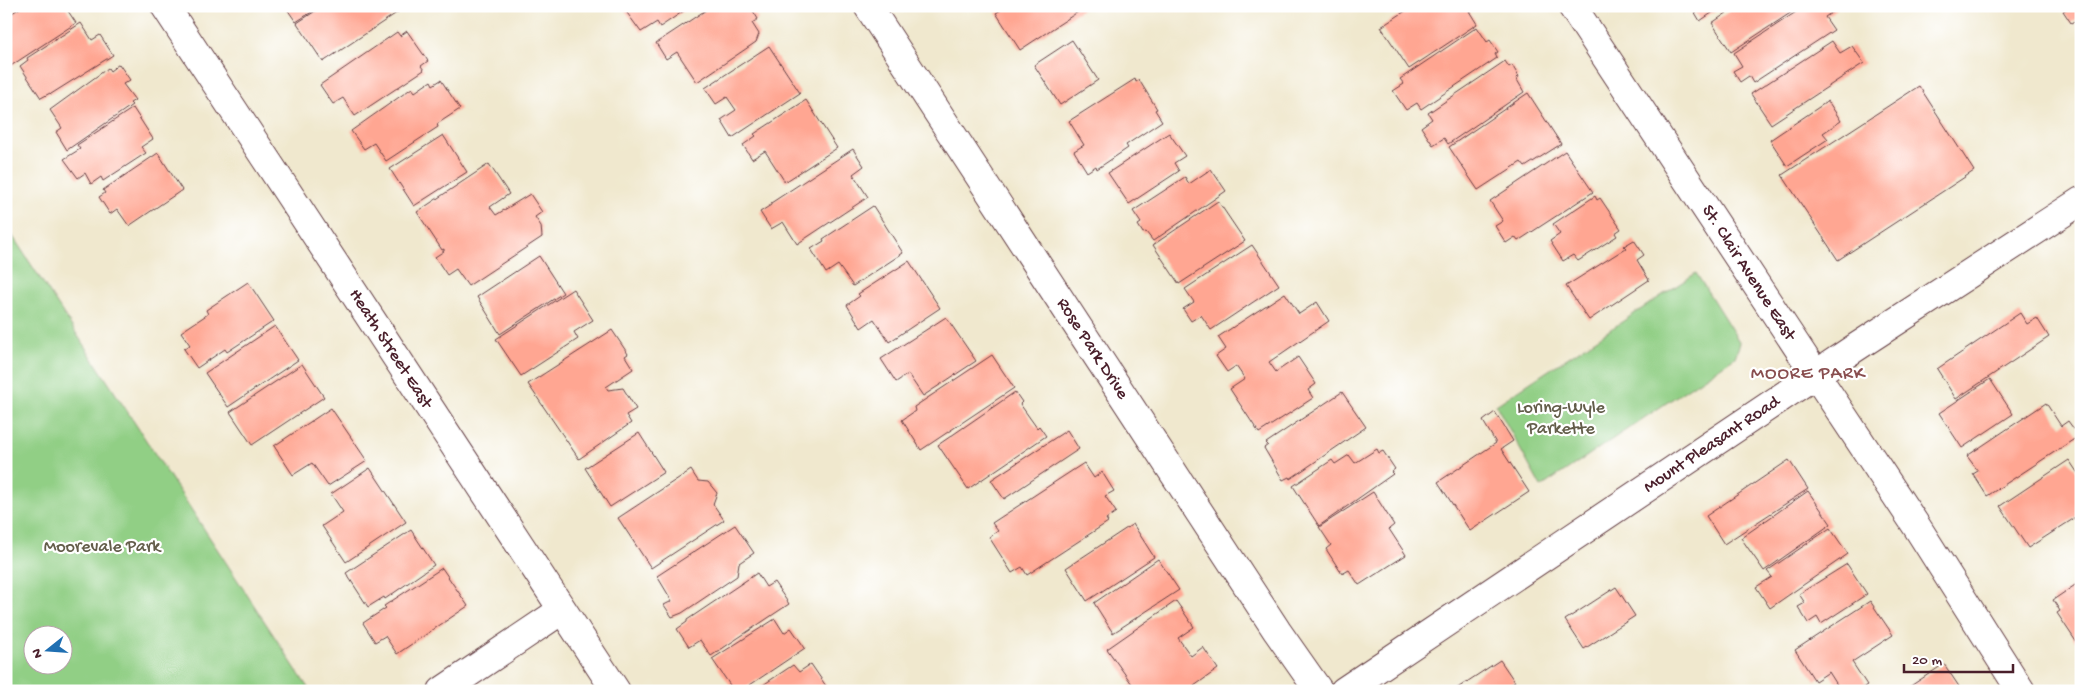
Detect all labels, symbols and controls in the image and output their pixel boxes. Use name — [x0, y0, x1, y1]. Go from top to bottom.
street label: St. Clair Avenue East — [1696, 201, 1801, 346]
street label: Heath Street East — [344, 285, 437, 414]
street label: Rose Park Drive — [1051, 294, 1133, 404]
district label: MOORE PARK — [1751, 363, 1867, 386]
street label: Mount Pleasant Road — [1640, 391, 1785, 498]
park label: Loring-Wyle Parkette — [1517, 398, 1606, 440]
park label: Moorevale Park — [44, 537, 162, 558]
north arrow — [22, 624, 72, 674]
scale bar — [1904, 642, 2013, 674]
text: N — [28, 646, 47, 660]
text: 20 m — [1912, 652, 1942, 670]

